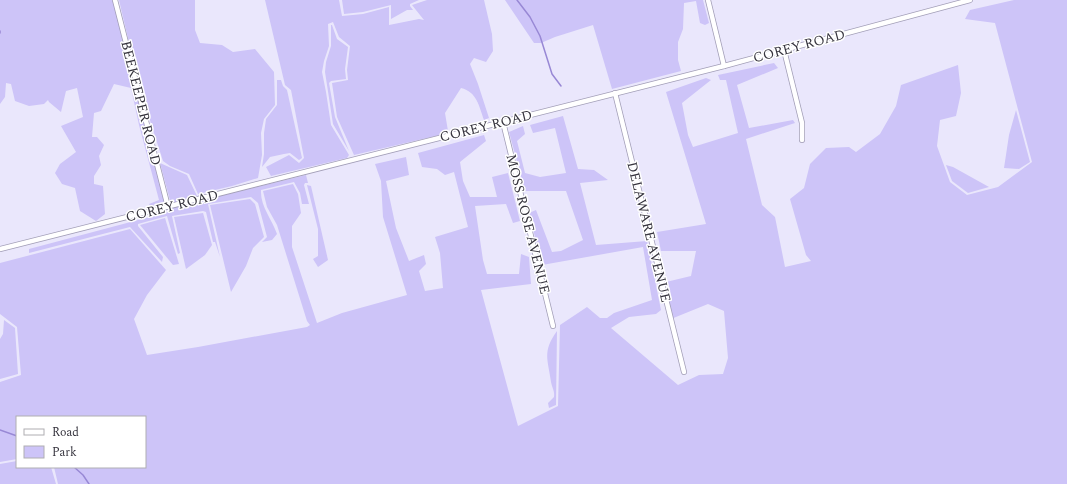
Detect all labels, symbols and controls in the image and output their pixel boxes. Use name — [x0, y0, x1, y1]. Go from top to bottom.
street label: COREY ROAD — [751, 24, 847, 68]
street label: BEEKEEPER ROAD — [115, 38, 167, 168]
street label: COREY ROAD — [437, 104, 535, 148]
street label: MOSS ROSE AVENUE — [500, 152, 556, 296]
street label: DELAWARE AVENUE — [621, 159, 677, 305]
street label: COREY ROAD — [123, 184, 221, 228]
legend — [16, 416, 146, 468]
text: Road — [52, 423, 79, 442]
text: Park — [52, 443, 77, 462]

